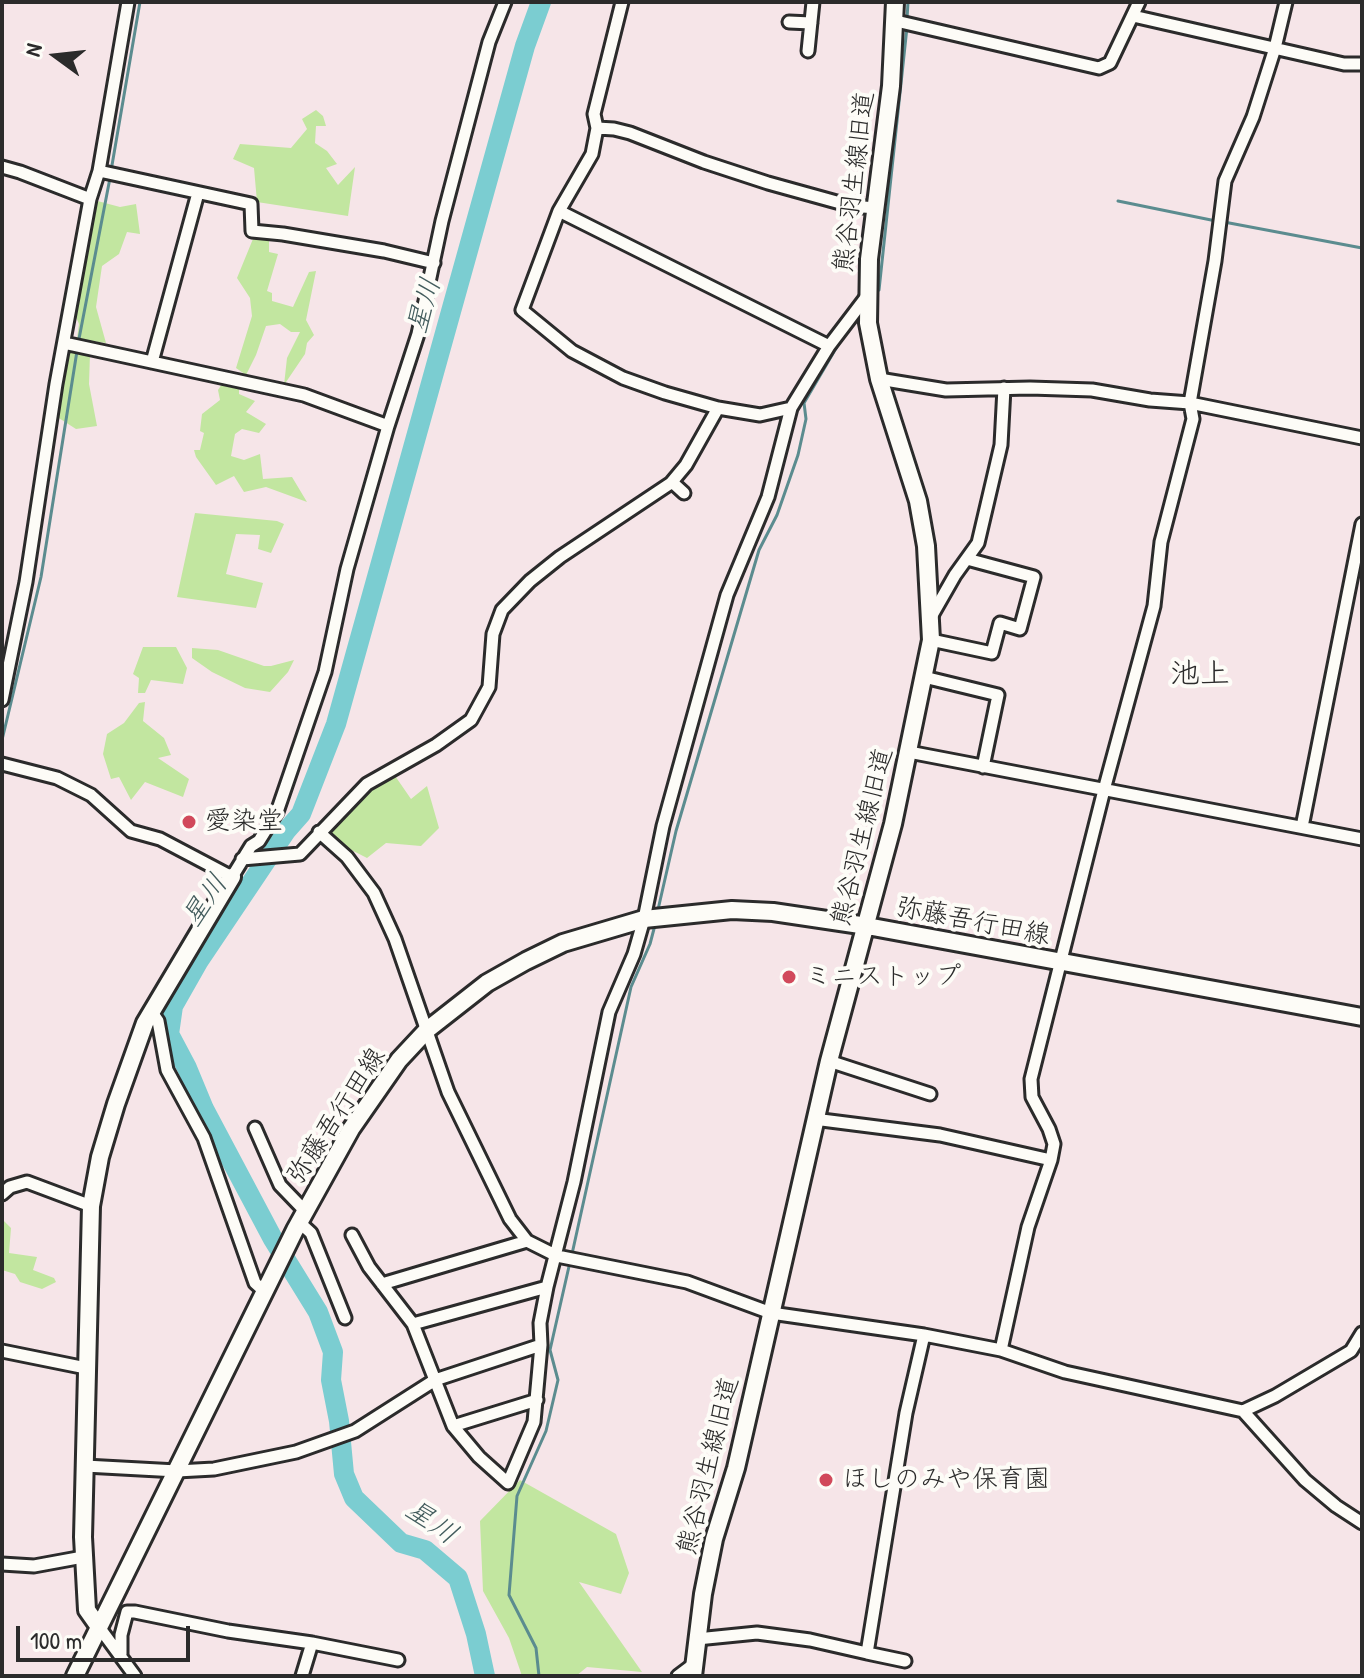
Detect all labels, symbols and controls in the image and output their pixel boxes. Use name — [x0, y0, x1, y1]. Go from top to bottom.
north arrow — [16, 16, 96, 96]
text: N — [17, 40, 49, 59]
street label: 熊谷羽生線旧道 — [828, 90, 882, 274]
water label: 星川 — [401, 274, 449, 338]
district label: 池上 — [1170, 657, 1230, 693]
street label: 熊谷羽生線旧道 — [826, 745, 900, 929]
place label: 愛染堂 — [205, 806, 283, 838]
marker: 愛染堂 — [180, 813, 198, 831]
water label: 星川 — [176, 868, 236, 934]
street label: 弥藤吾行田線 — [893, 892, 1053, 952]
place label: ミニストップ — [805, 961, 961, 993]
marker: ミニストップ — [780, 968, 798, 986]
street label: 弥藤吾行田線 — [281, 1042, 393, 1190]
street label: 熊谷羽生線旧道 — [672, 1374, 746, 1558]
place label: ほしのみや保育園 — [842, 1464, 1050, 1496]
marker: ほしのみや保育園 — [817, 1471, 835, 1489]
water label: 星川 — [398, 1493, 464, 1553]
scale bar — [20, 1610, 194, 1660]
text: 100 m — [30, 1624, 82, 1656]

